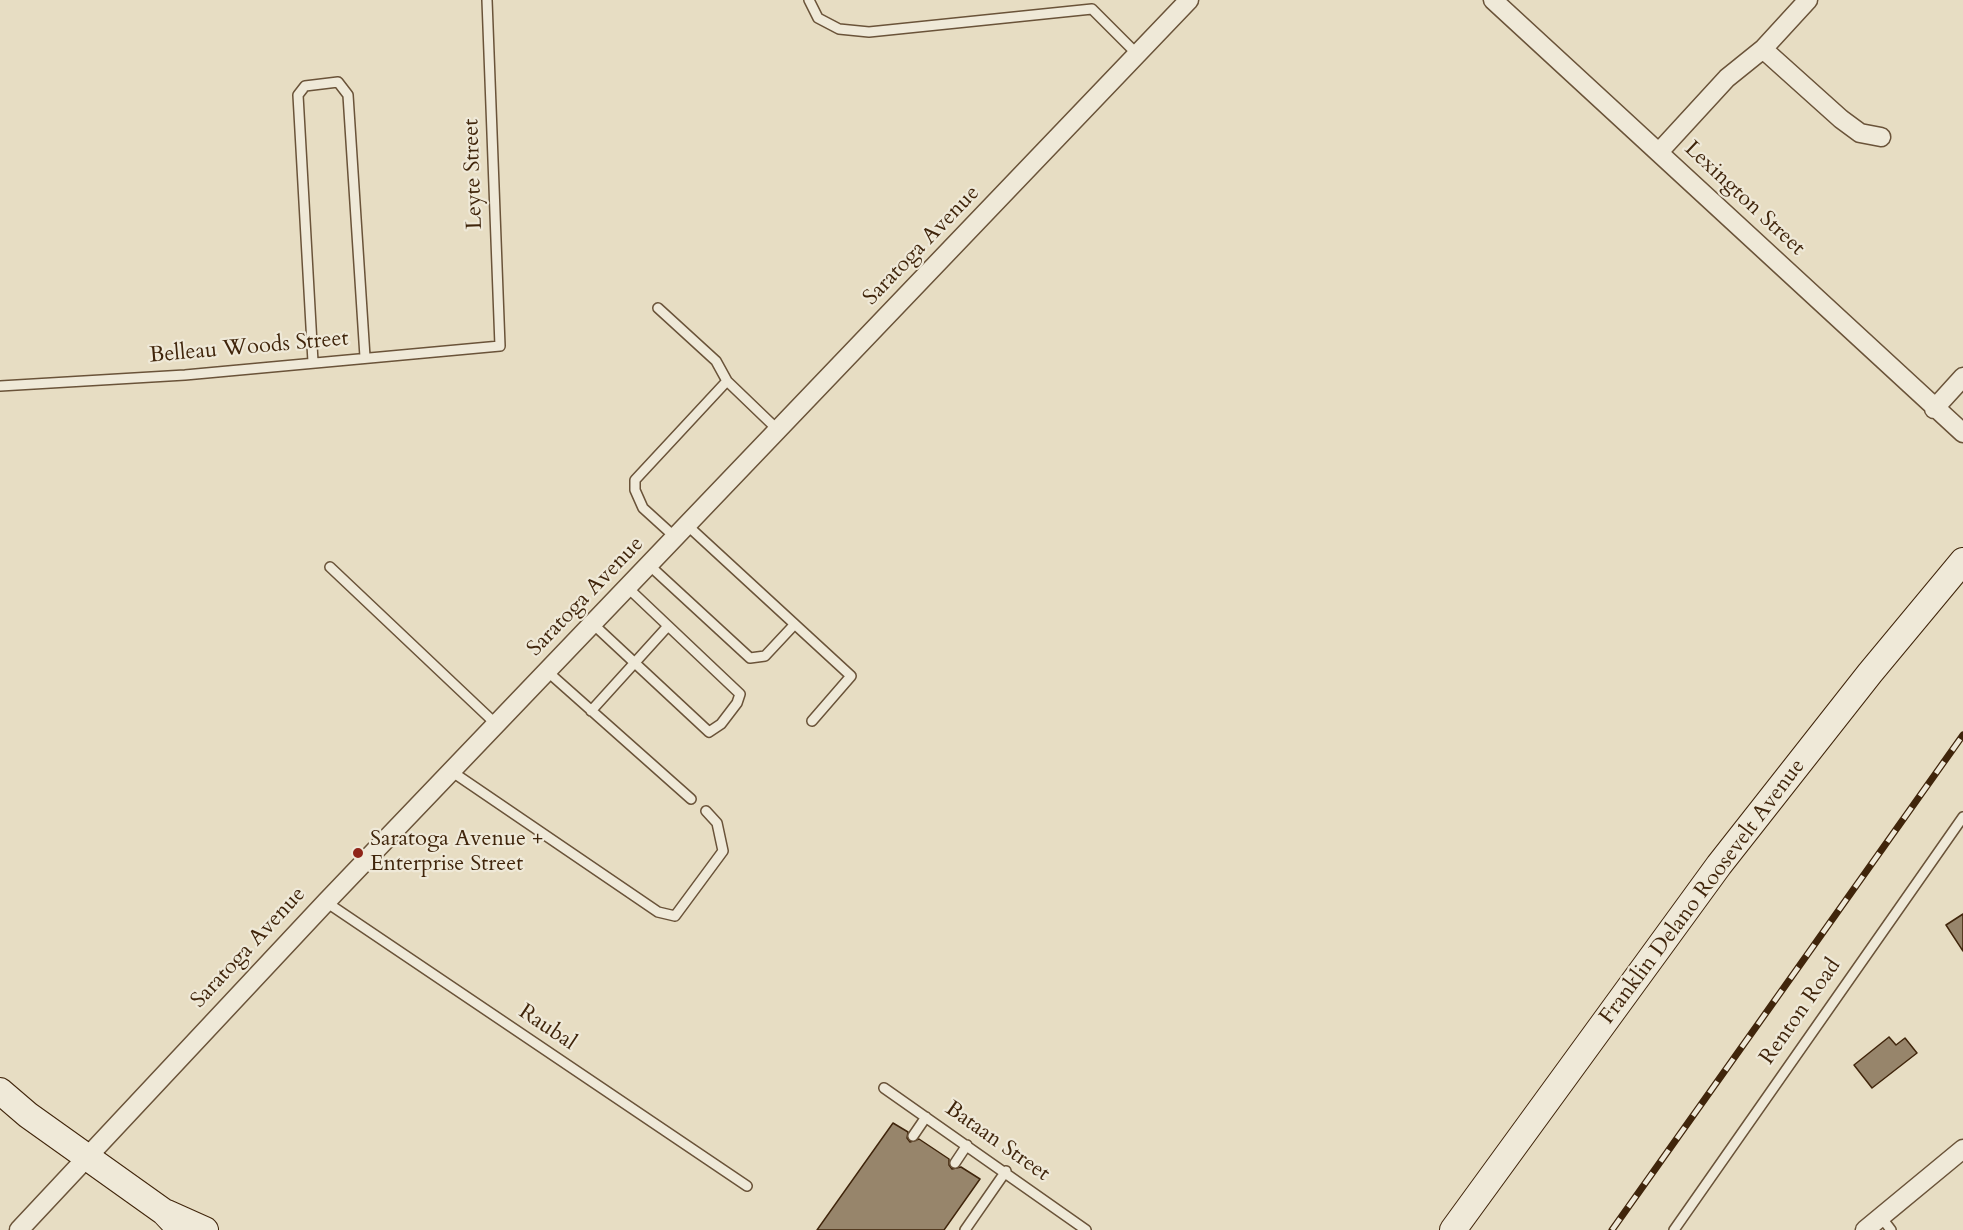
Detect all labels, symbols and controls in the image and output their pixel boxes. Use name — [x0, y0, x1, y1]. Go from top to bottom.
street label: Leyte Street — [459, 118, 489, 230]
street label: Lexington Street — [1678, 136, 1810, 262]
street label: Saratoga Avenue — [858, 181, 986, 311]
street label: Belleau Woods Street — [148, 326, 350, 370]
street label: Saratoga Avenue — [522, 532, 650, 662]
street label: Franklin Delano Roosevelt Avenue — [1595, 754, 1811, 1030]
place label: Saratoga Avenue + Enterprise Street — [370, 827, 543, 878]
marker: Saratoga Avenue + Enterprise Street — [351, 846, 365, 860]
street label: Saratoga Avenue — [186, 882, 312, 1014]
street label: Renton Road — [1755, 954, 1847, 1070]
street label: Raubal — [513, 999, 581, 1057]
street label: Bataan Street — [940, 1096, 1054, 1188]

